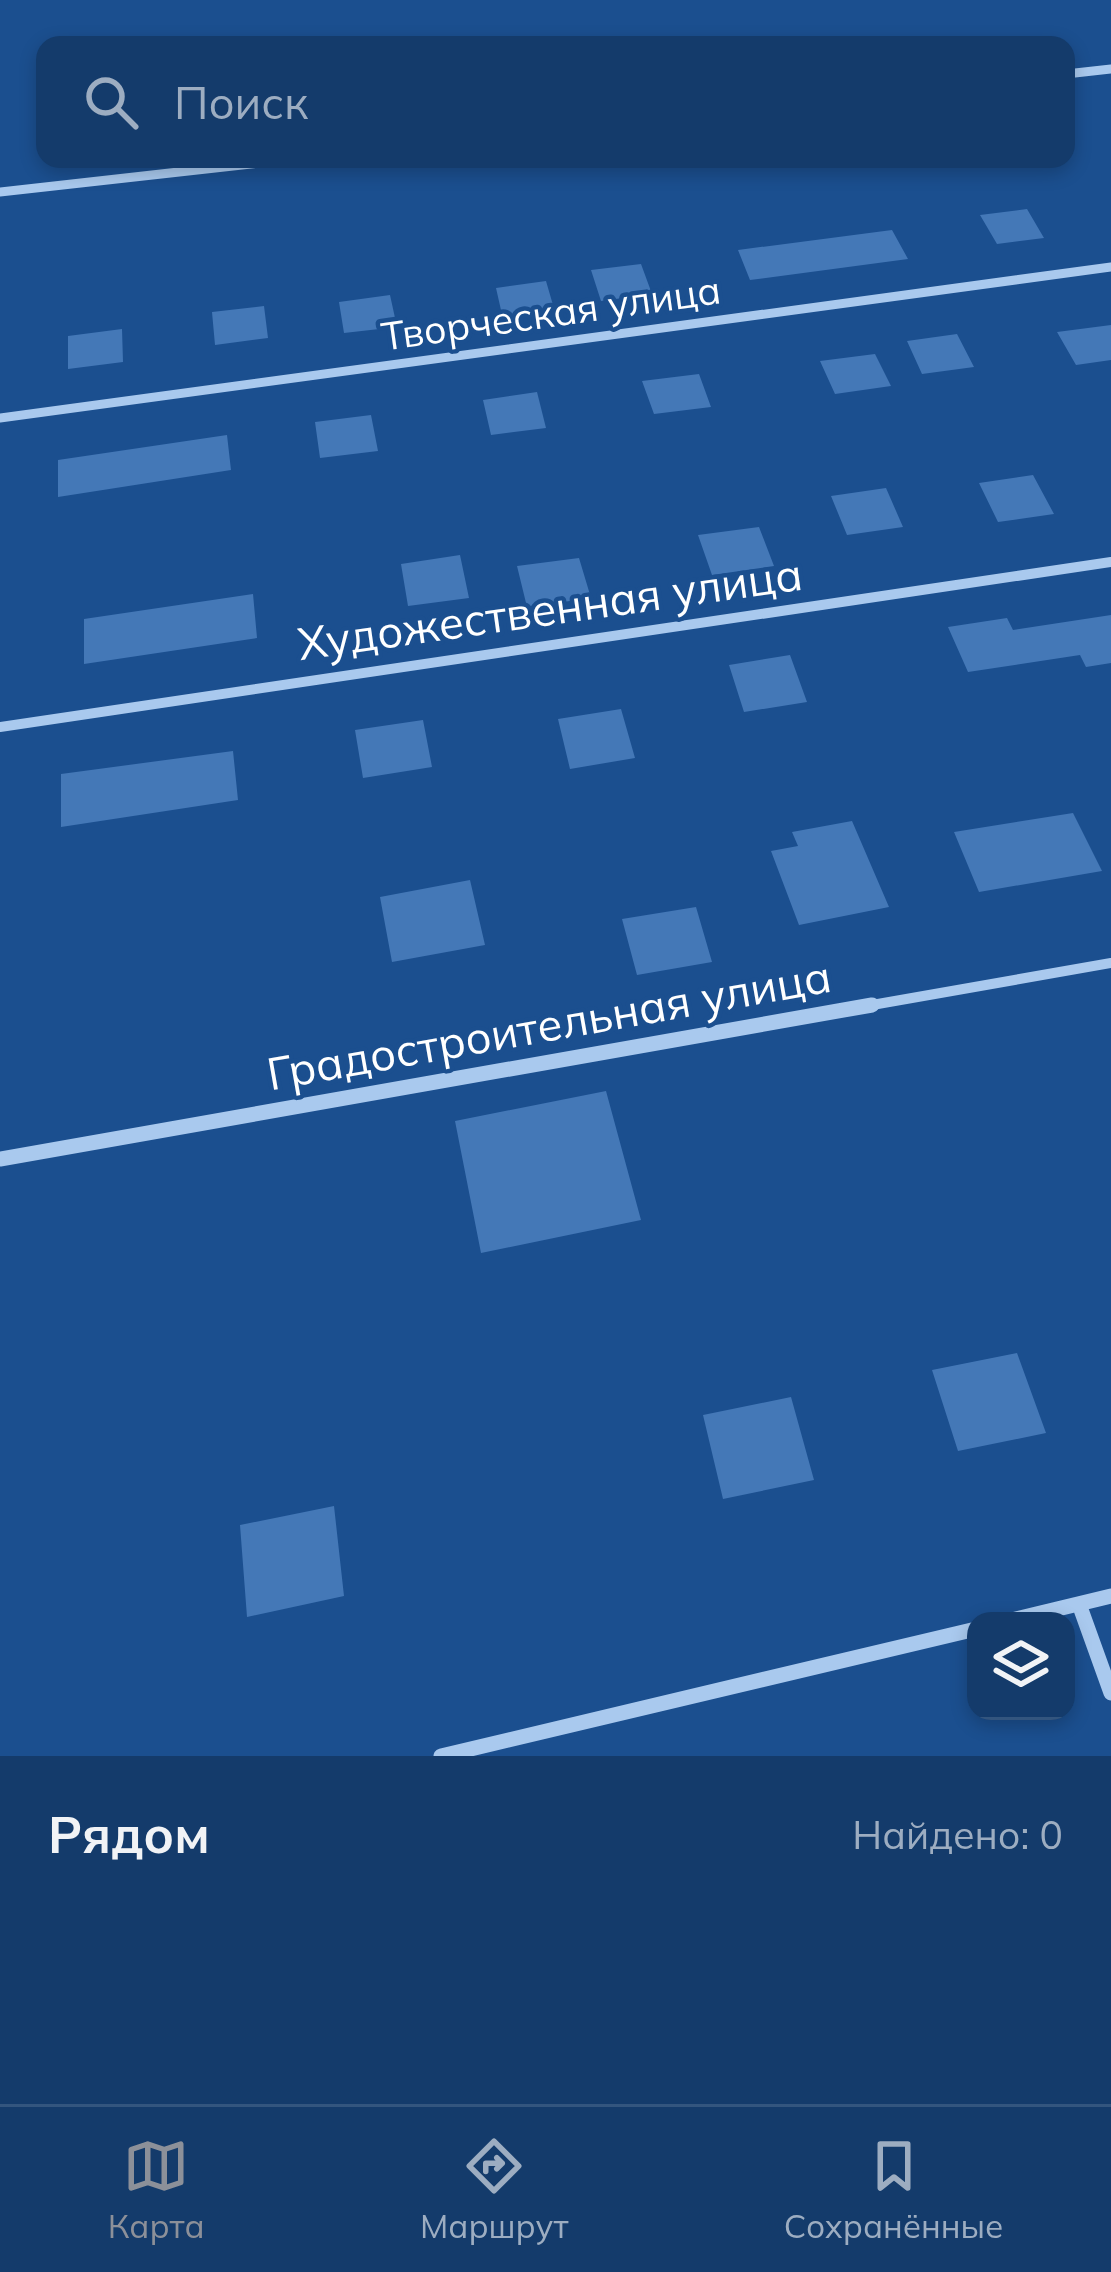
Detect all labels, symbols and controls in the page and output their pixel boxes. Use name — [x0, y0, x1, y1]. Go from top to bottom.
search box — [36, 36, 1075, 168]
icon: search — [78, 69, 144, 135]
text: Поиск — [174, 74, 308, 130]
street label: Творческая улица — [378, 264, 724, 361]
street label: Художественная улица — [294, 545, 806, 671]
street label: Градостроительная улица — [262, 947, 835, 1101]
map controls — [967, 1612, 1075, 1720]
button: layers — [967, 1612, 1075, 1720]
text: Рядом — [48, 1802, 210, 1866]
text: Найдено: 0 — [852, 1810, 1063, 1859]
tab: Карта — [108, 2133, 205, 2246]
tab: Маршрут — [420, 2133, 568, 2246]
tab: Сохранённые — [784, 2133, 1003, 2246]

